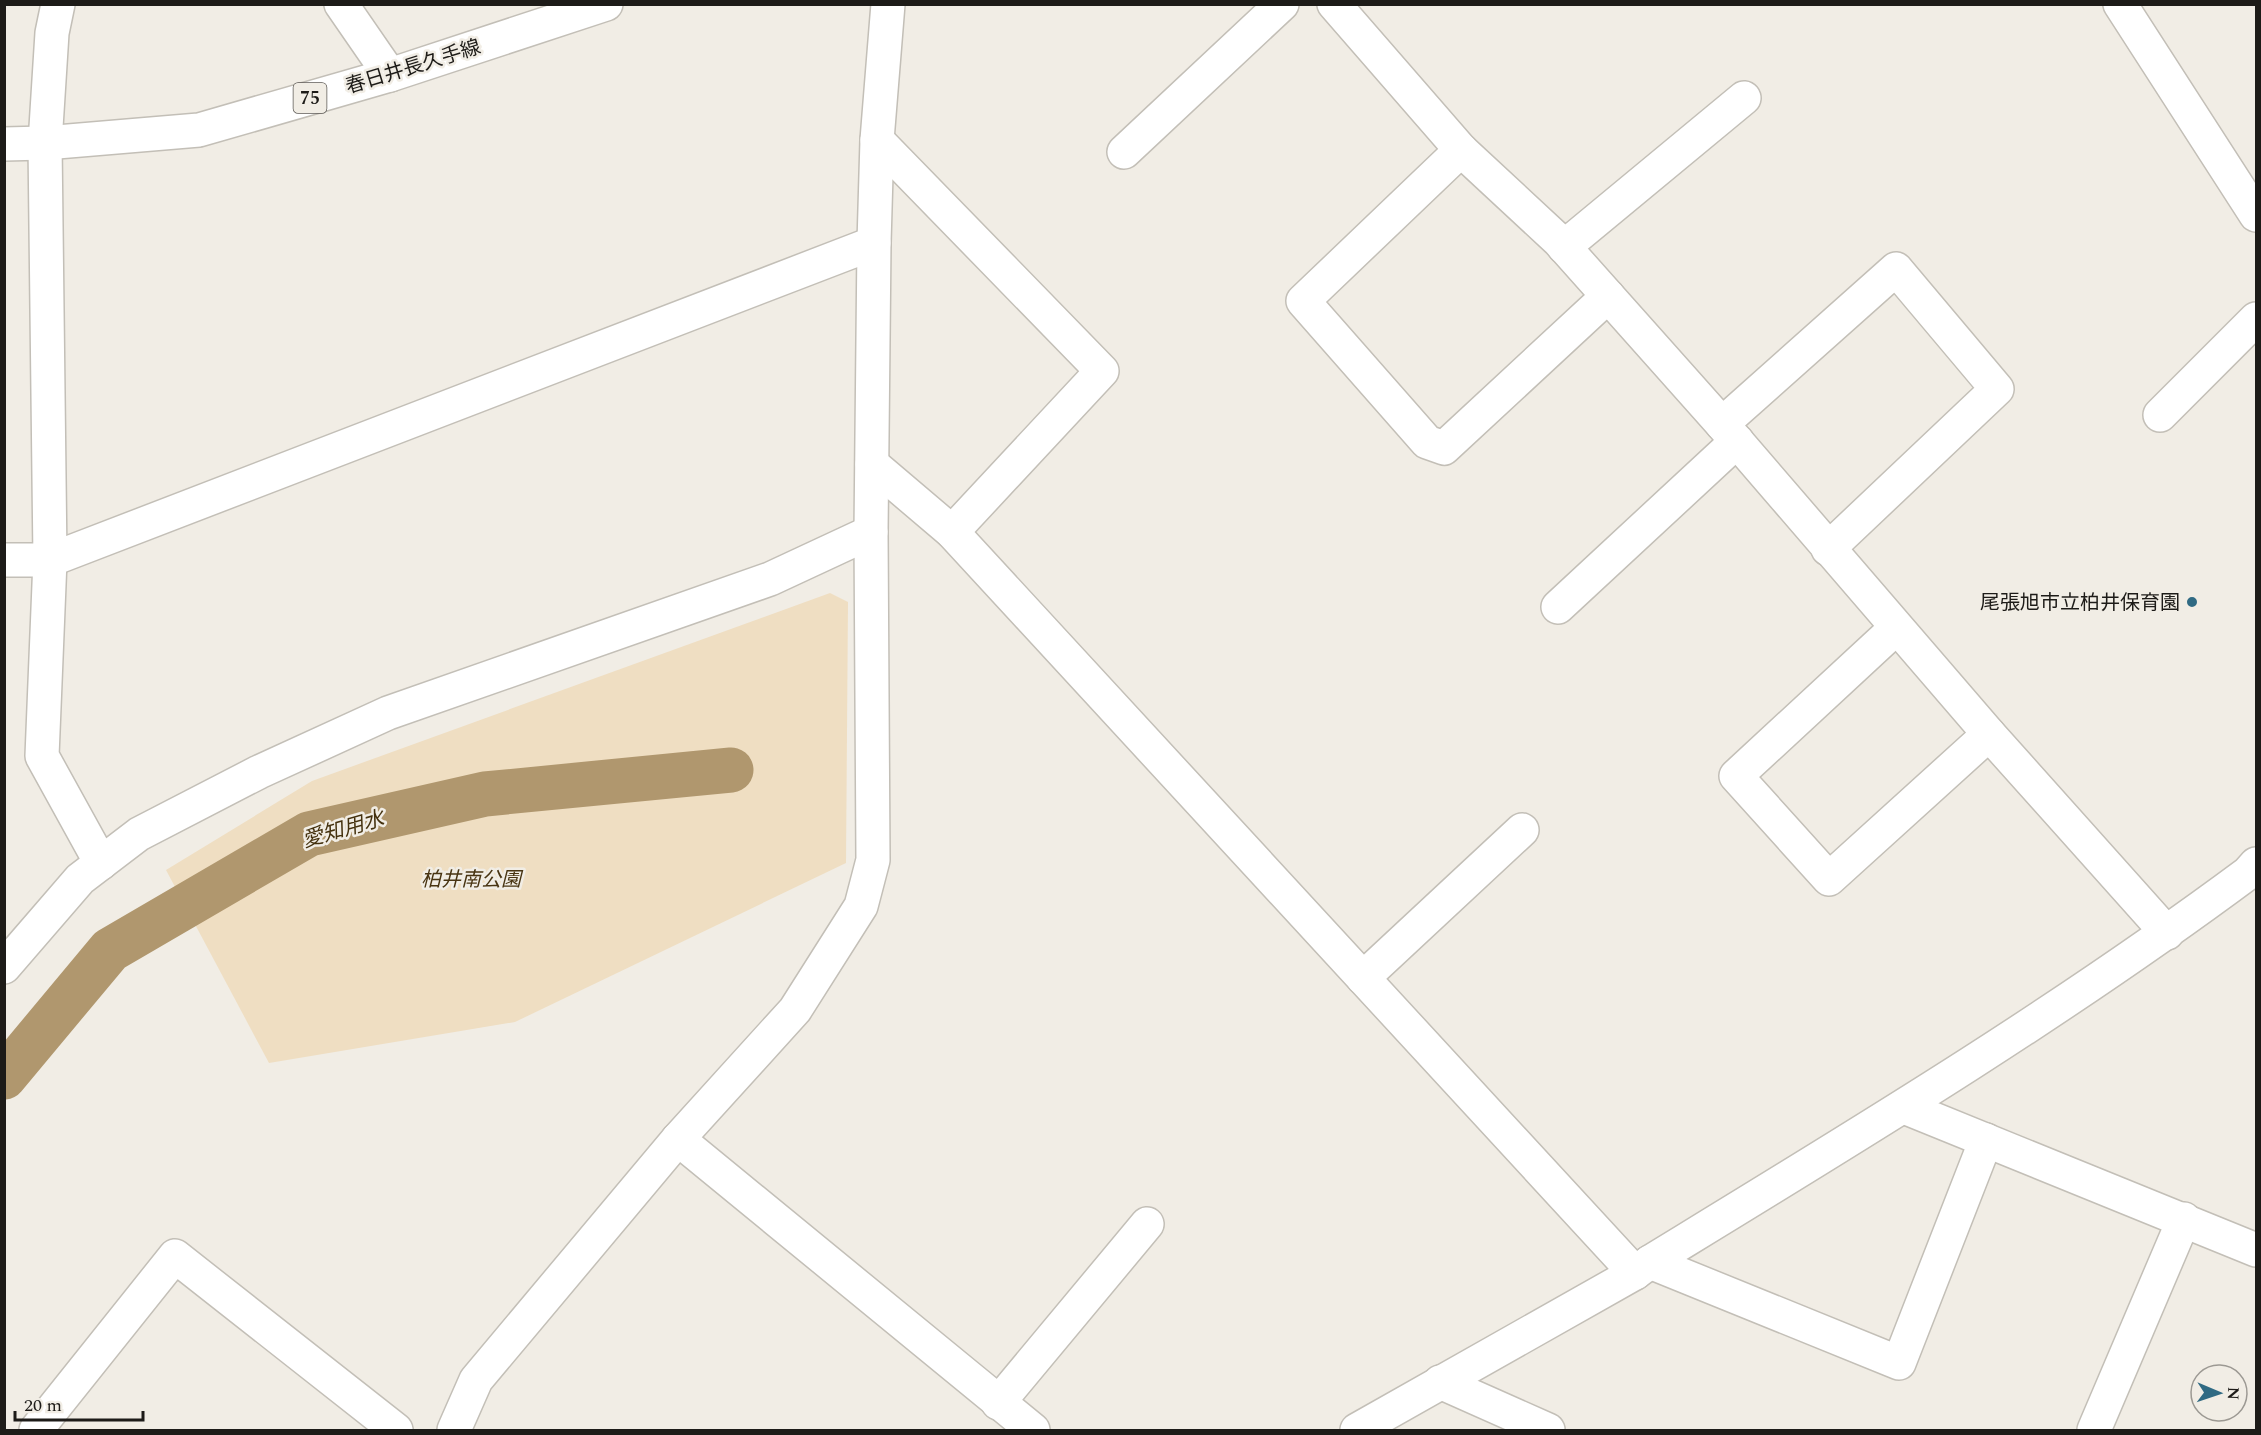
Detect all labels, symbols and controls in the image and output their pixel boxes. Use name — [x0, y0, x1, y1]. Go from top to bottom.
street label: 春日井長久手線 — [342, 32, 485, 102]
road number: 75 — [294, 83, 326, 113]
place label: 尾張旭市立柏井保育園 — [1980, 588, 2180, 618]
marker: 尾張旭市立柏井保育園 — [2185, 595, 2199, 609]
water label: 愛知用水 — [298, 802, 390, 857]
park label: 柏井南公園 — [421, 865, 524, 895]
north arrow — [2189, 1363, 2249, 1423]
scale bar — [15, 1384, 142, 1422]
text: N — [2221, 1387, 2245, 1400]
text: 20 m — [24, 1392, 62, 1419]

